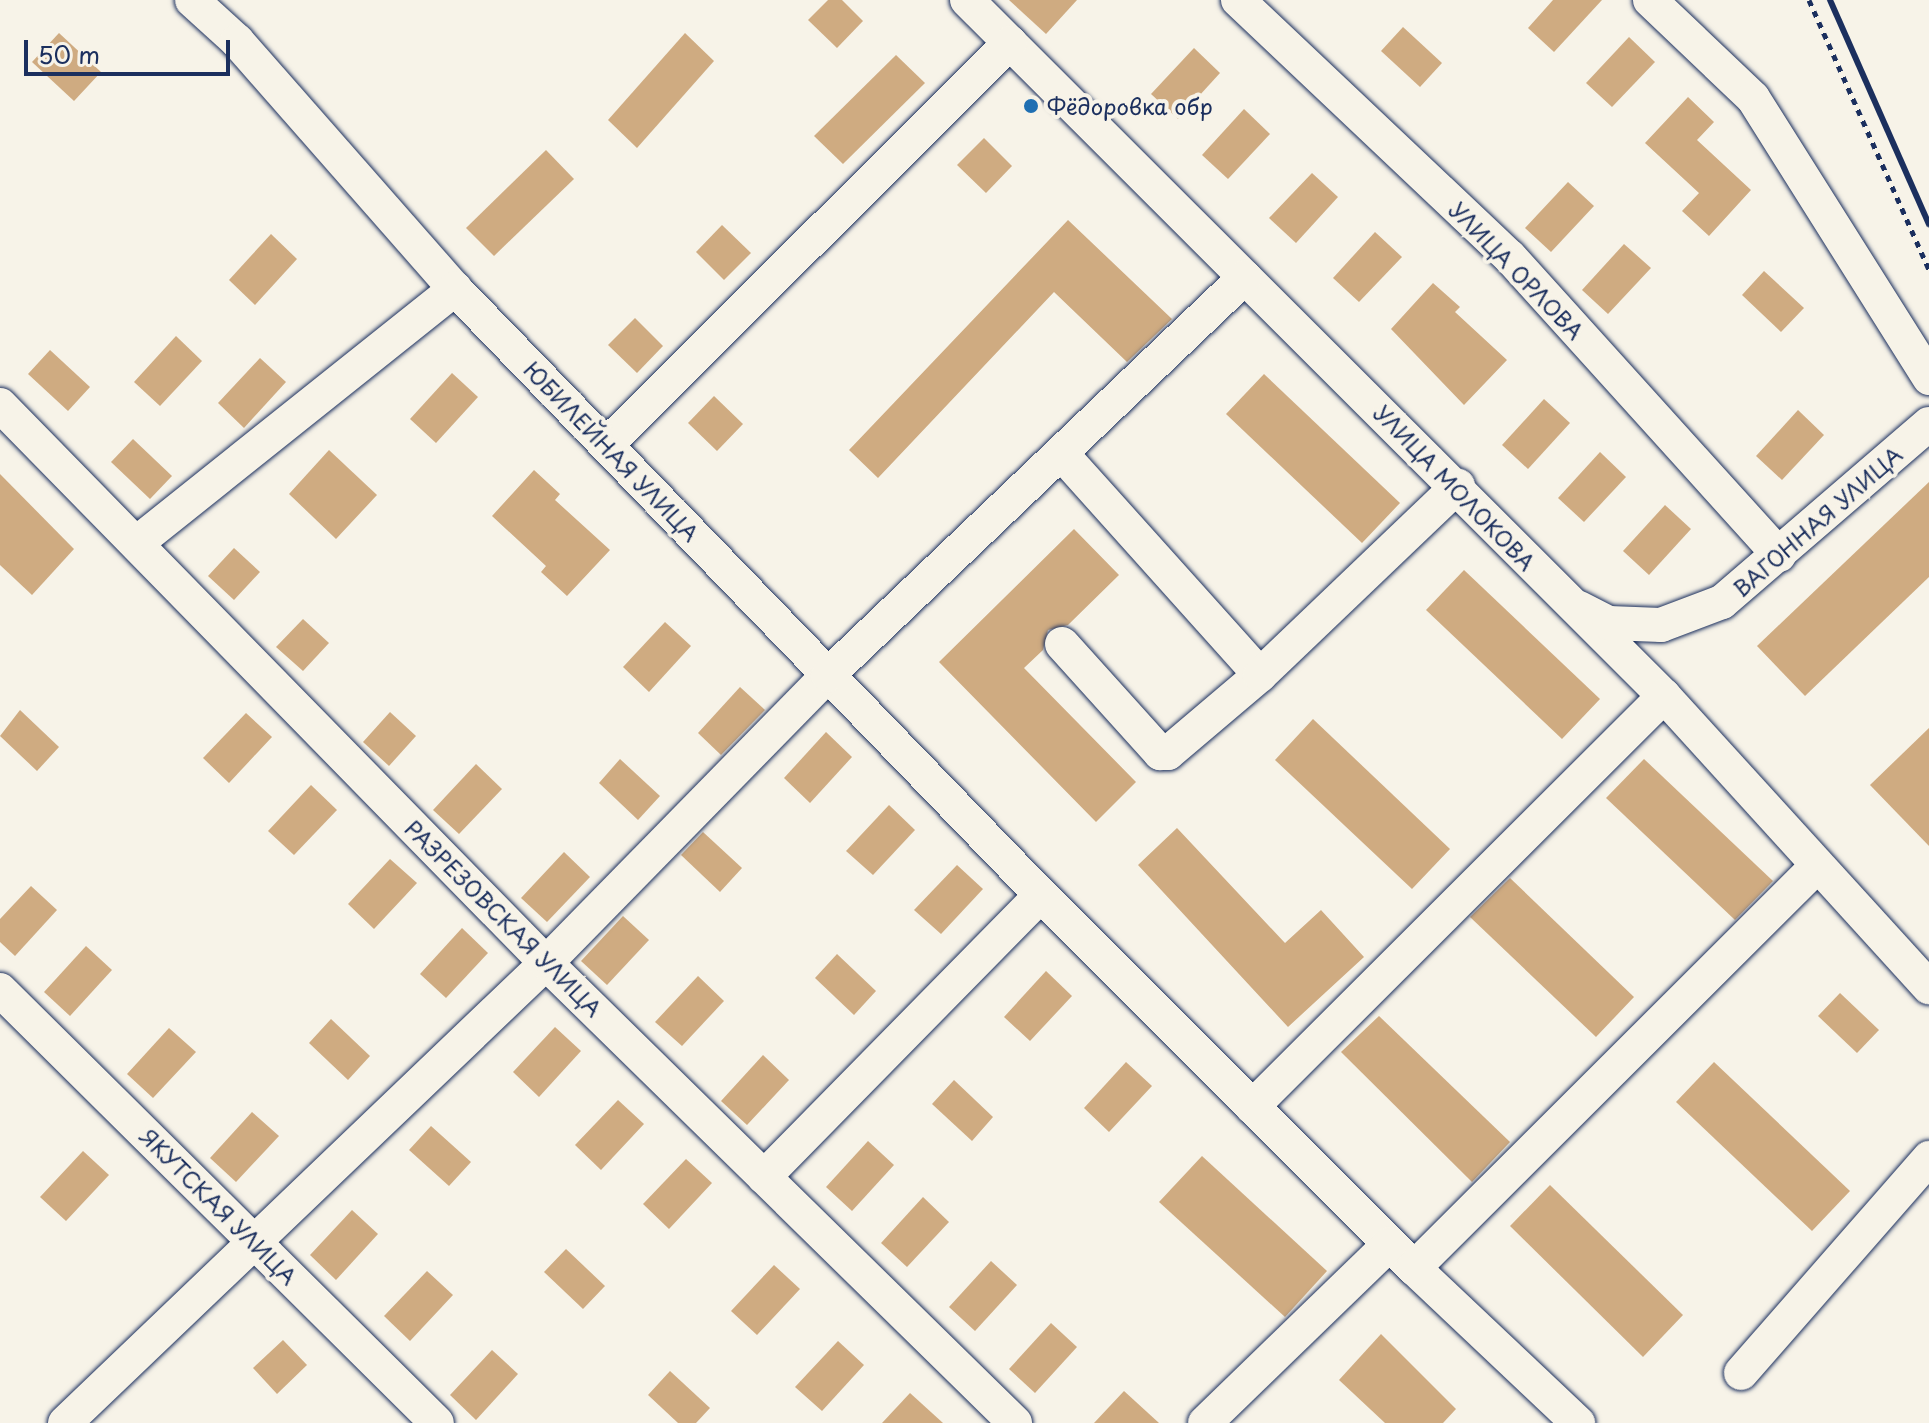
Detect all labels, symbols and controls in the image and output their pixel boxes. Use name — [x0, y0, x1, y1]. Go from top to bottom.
scale bar — [28, 24, 234, 74]
text: 50 m — [38, 36, 100, 72]
place label: Фёдоровка обр — [1047, 93, 1214, 119]
marker: Фёдоровка обр — [1022, 97, 1040, 115]
street label: УЛИЦА ОРЛОВА — [1444, 195, 1590, 345]
street label: ЮБИЛЕЙНАЯ УЛИЦА — [519, 356, 705, 546]
street label: УЛИЦА МОЛОКОВА — [1369, 398, 1541, 576]
street label: ВАГОННАЯ УЛИЦА — [1727, 441, 1907, 601]
street label: РАЗРЕЗОВСКАЯ УЛИЦА — [400, 814, 608, 1022]
street label: ЯКУТСКАЯ УЛИЦА — [135, 1122, 303, 1290]

